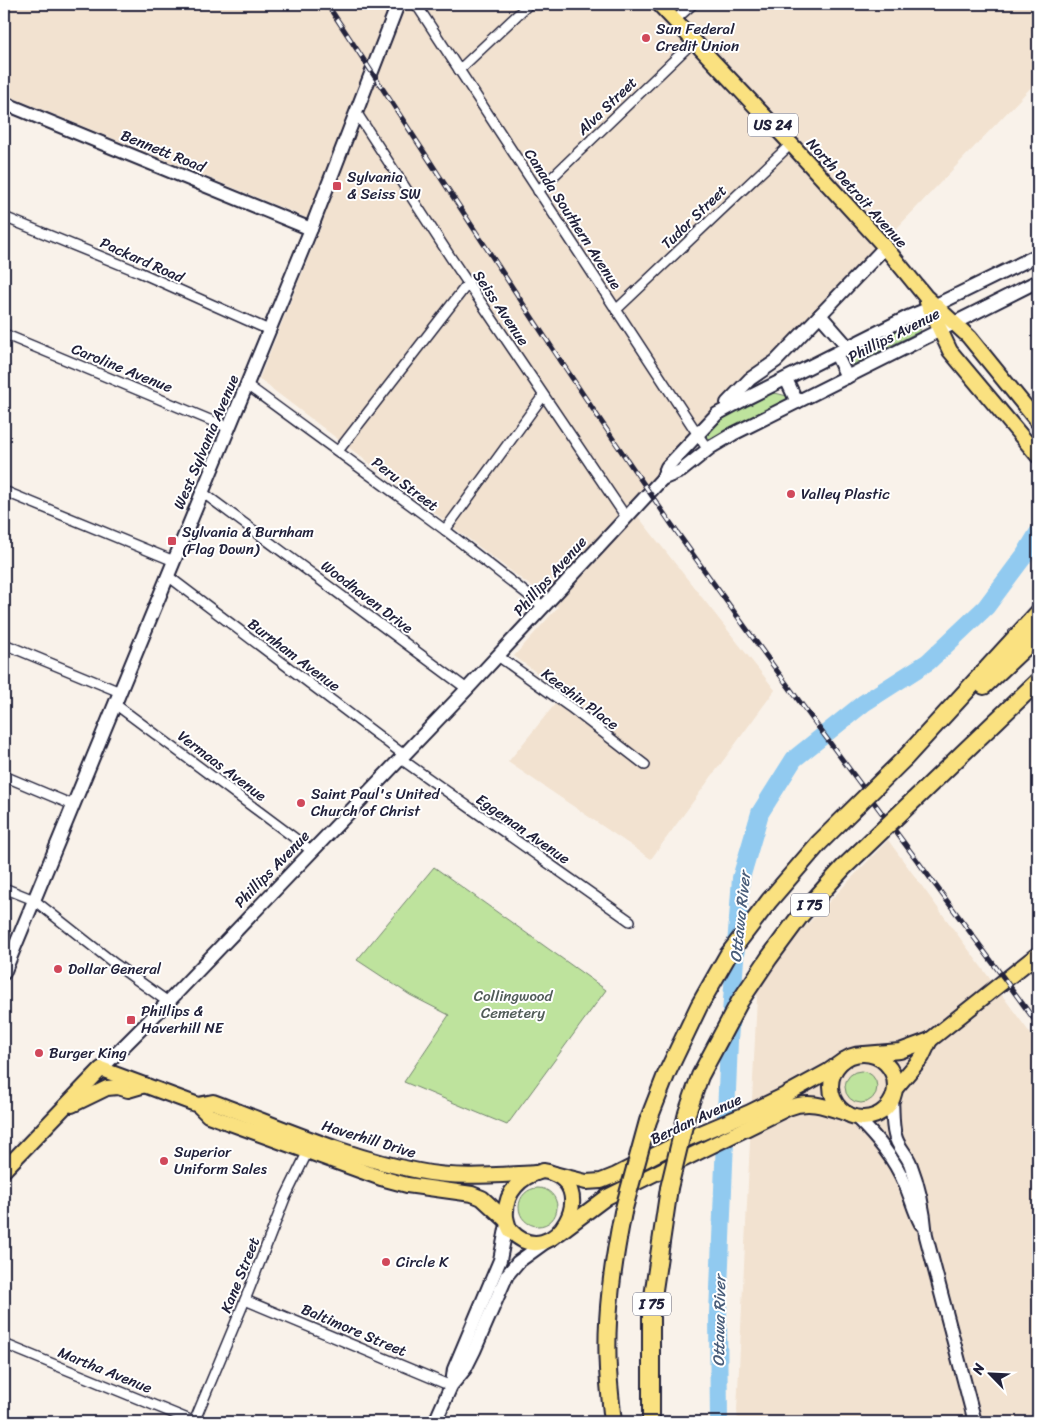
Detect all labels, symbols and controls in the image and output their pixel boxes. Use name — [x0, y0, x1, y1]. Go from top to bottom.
place label: Sun Federal Credit Union — [656, 16, 739, 59]
marker: Sun Federal Credit Union — [640, 32, 652, 44]
street label: Alva Street — [570, 70, 644, 142]
road number: US 24 — [748, 114, 798, 136]
street label: Bennett Road — [117, 122, 210, 180]
street label: North Detroit Avenue — [800, 132, 914, 255]
street label: Canada Southern Avenue — [517, 143, 629, 295]
place label: Sylvania & Seiss SW — [347, 164, 421, 207]
street label: Tudor Street — [655, 178, 733, 255]
marker: Sylvania & Seiss SW — [331, 180, 343, 192]
street label: Packard Road — [96, 230, 189, 291]
street label: Seiss Avenue — [466, 265, 536, 352]
street label: Phillips Avenue — [843, 300, 945, 369]
street label: Caroline Avenue — [67, 336, 177, 400]
street label: West Sylvania Avenue — [166, 371, 246, 513]
street label: Peru Street — [366, 450, 445, 518]
place label: Valley Plastic — [801, 481, 890, 507]
marker: Valley Plastic — [785, 488, 797, 500]
place label: Sylvania & Burnham (Flag Down) — [182, 519, 314, 562]
street label: Phillips Avenue — [507, 530, 593, 622]
marker: Sylvania & Burnham (Flag Down) — [166, 535, 178, 547]
street label: Woodhaven Drive — [315, 553, 419, 641]
street label: Burnham Avenue — [242, 611, 346, 699]
street label: Keeshin Place — [536, 661, 625, 737]
street label: Vermaas Avenue — [172, 724, 272, 808]
place label: Saint Paul's United Church of Christ — [311, 781, 441, 824]
street label: Eggeman Avenue — [470, 787, 576, 871]
marker: Saint Paul's United Church of Christ — [295, 797, 307, 809]
street label: Phillips Avenue — [228, 824, 316, 914]
water label: Ottawa River — [721, 868, 759, 964]
road number: I 75 — [791, 894, 829, 916]
place label: Dollar General — [68, 956, 162, 982]
marker: Dollar General — [52, 963, 64, 975]
park label: Collingwood Cemetery — [474, 983, 553, 1026]
place label: Phillips & Haverhill NE — [141, 998, 225, 1041]
marker: Phillips & Haverhill NE — [125, 1014, 137, 1026]
place label: Burger King — [49, 1040, 127, 1066]
marker: Burger King — [33, 1047, 45, 1059]
street label: Berdan Avenue — [646, 1086, 746, 1152]
street label: Haverhill Drive — [319, 1112, 420, 1166]
place label: Superior Uniform Sales — [174, 1139, 268, 1182]
marker: Superior Uniform Sales — [158, 1155, 170, 1167]
street label: Kane Street — [213, 1233, 267, 1317]
place label: Circle K — [396, 1249, 449, 1275]
marker: Circle K — [380, 1256, 392, 1268]
water label: Ottawa River — [704, 1273, 734, 1367]
road number: I 75 — [633, 1292, 671, 1316]
street label: Baltimore Street — [297, 1296, 411, 1364]
street label: Martha Avenue — [54, 1339, 156, 1401]
north arrow — [964, 1348, 1014, 1398]
text: N — [965, 1359, 992, 1379]

